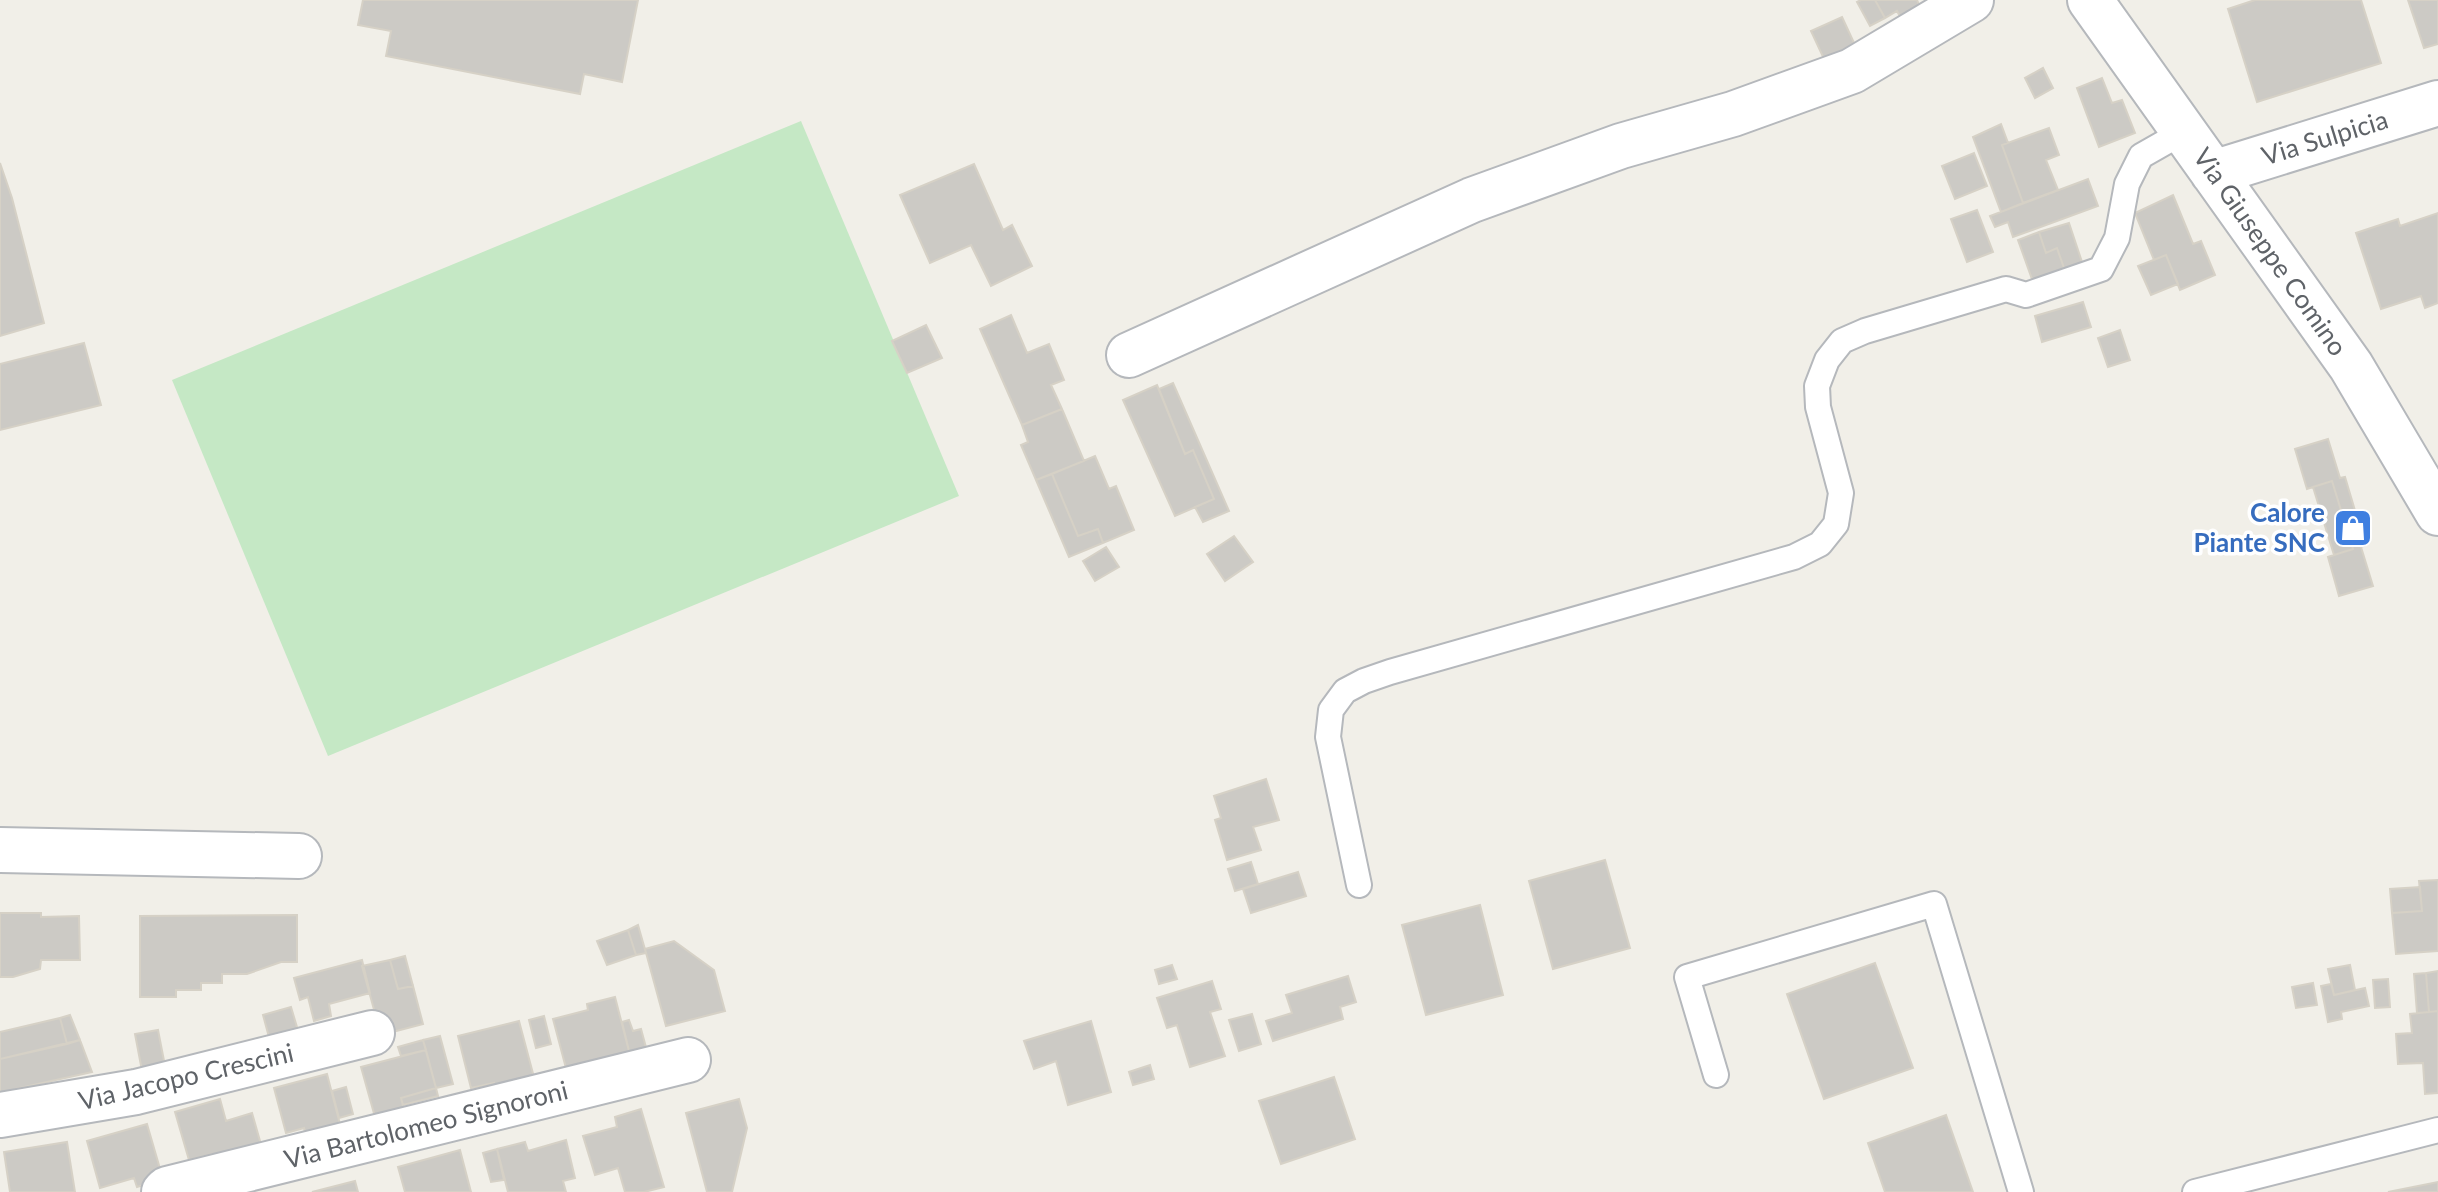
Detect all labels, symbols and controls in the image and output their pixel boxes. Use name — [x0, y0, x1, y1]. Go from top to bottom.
street label: Via Sulpicia — [2258, 103, 2392, 171]
street label: Via Giuseppe Comino — [2187, 141, 2355, 361]
place label: Calore Piante SNC — [2193, 496, 2325, 558]
shop icon: Calore Piante SNC — [2332, 507, 2374, 549]
street label: Via Jacopo Crescini — [75, 1036, 296, 1116]
street label: Via Bartolomeo Signoroni — [281, 1073, 571, 1175]

